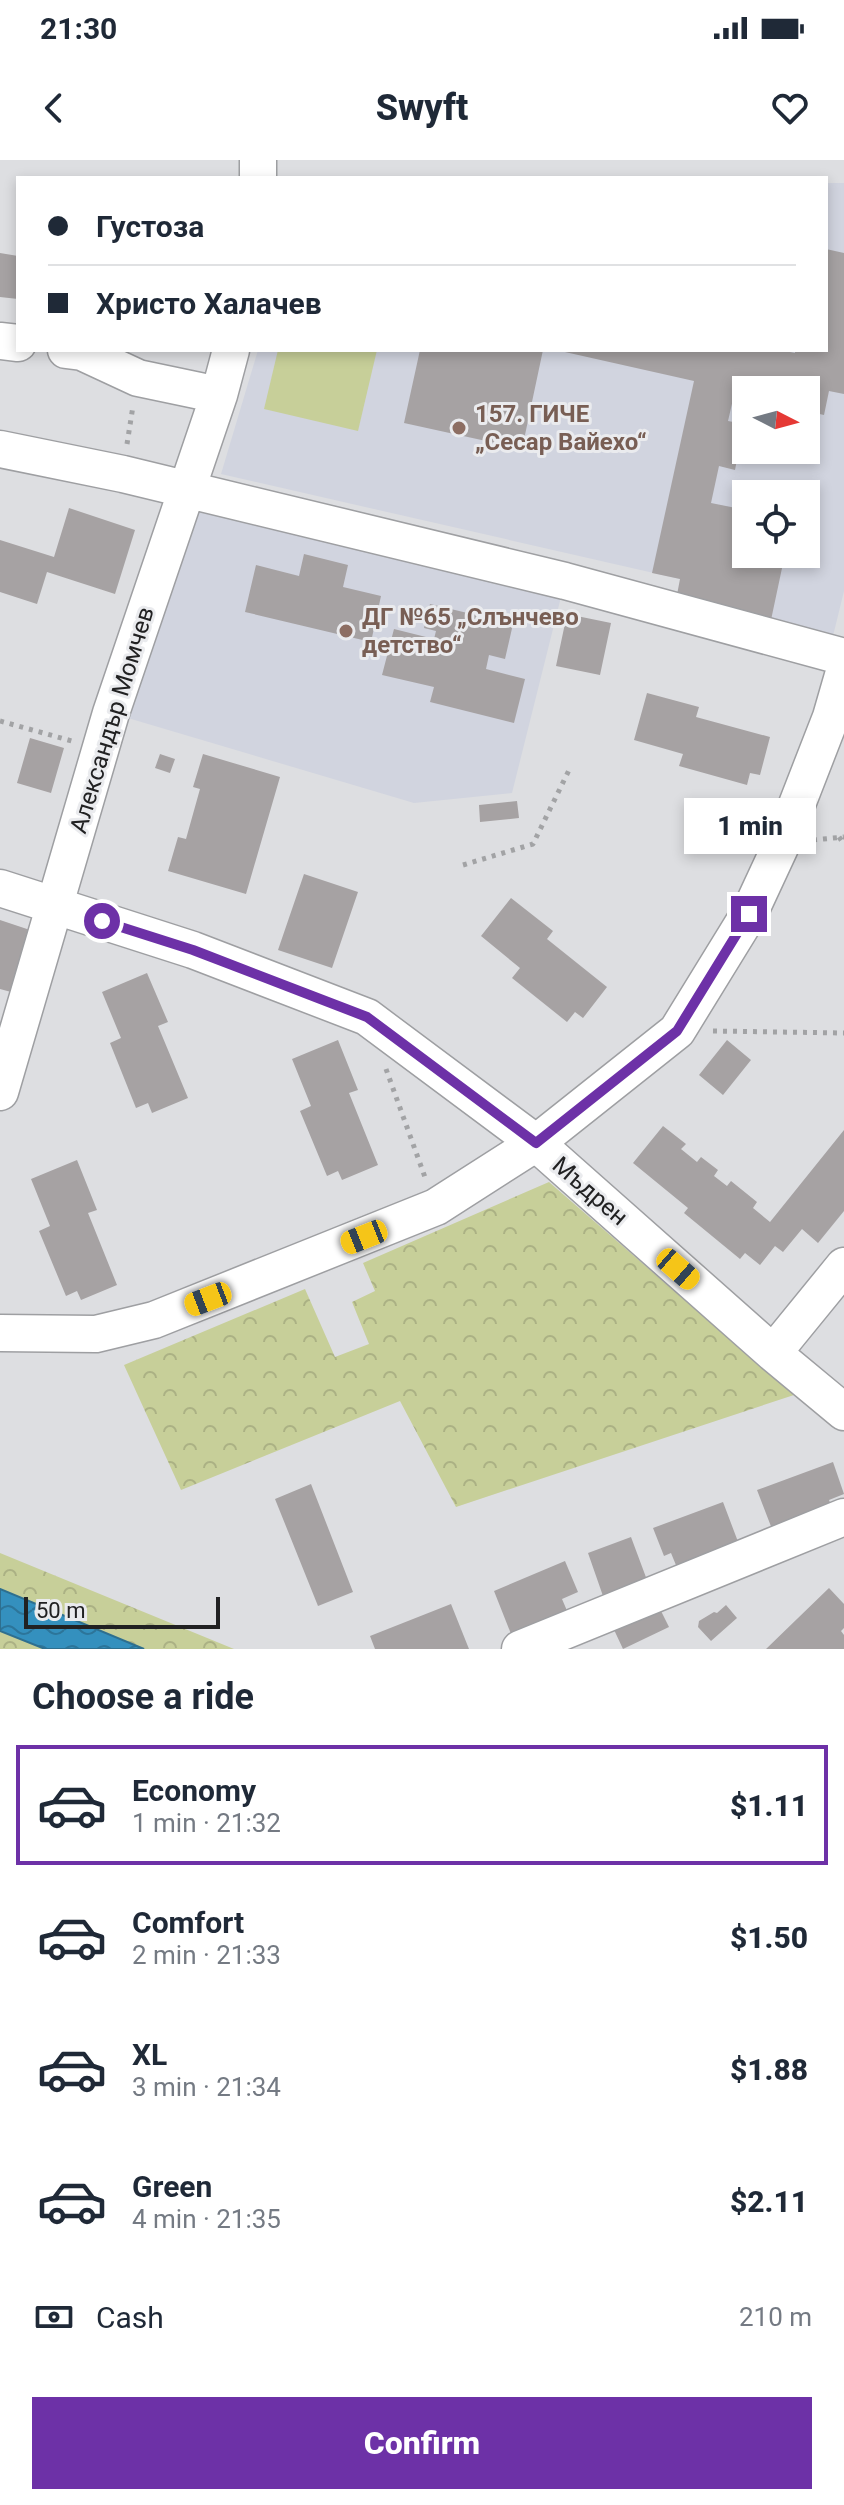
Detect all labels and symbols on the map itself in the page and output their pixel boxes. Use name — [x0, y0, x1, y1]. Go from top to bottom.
north arrow — [732, 376, 820, 464]
place label: 157. ГИЧЕ „Сесар Вайехо“ — [475, 400, 647, 456]
marker: 157. ГИЧЕ „Сесар Вайехо“ — [450, 419, 468, 437]
street label: Александър Момчев — [64, 603, 160, 837]
place label: ДГ №65 „Слънчево детство“ — [362, 603, 579, 659]
marker: ДГ №65 „Слънчево детство“ — [337, 622, 355, 640]
callout: 1 min — [683, 798, 815, 854]
route end — [731, 896, 767, 932]
route start — [84, 903, 120, 939]
street label: Мъдрен — [547, 1151, 633, 1231]
car — [337, 1217, 391, 1257]
car — [652, 1244, 704, 1294]
car — [181, 1279, 235, 1319]
scale bar — [24, 1593, 220, 1629]

